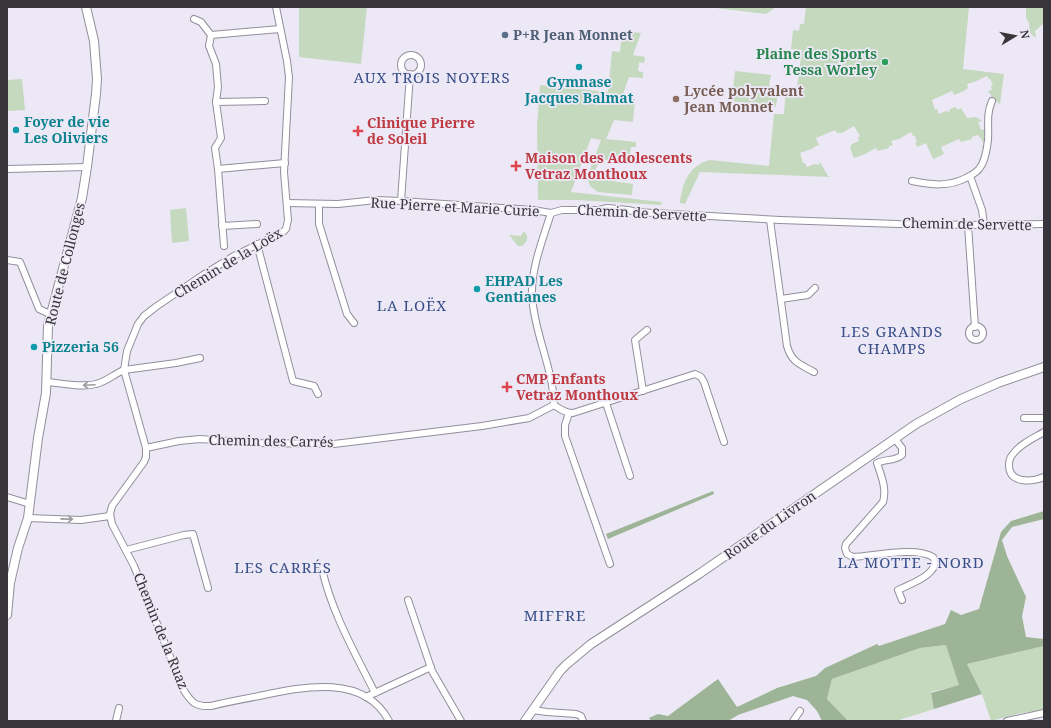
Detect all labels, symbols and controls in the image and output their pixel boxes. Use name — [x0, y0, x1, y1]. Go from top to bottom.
north arrow — [995, 16, 1035, 56]
place label: P+R Jean Monnet — [513, 25, 633, 44]
text: N — [1017, 29, 1034, 40]
marker: P+R Jean Monnet — [500, 30, 510, 40]
place label: Plaine des Sports Tessa Worley — [756, 44, 878, 79]
marker: Plaine des Sports Tessa Worley — [880, 57, 890, 67]
marker: Gymnase Jacques Balmat — [574, 62, 584, 72]
district label: AUX TROIS NOYERS — [353, 67, 511, 87]
place label: Gymnase Jacques Balmat — [524, 72, 634, 107]
place label: Lycée polyvalent Jean Monnet — [683, 81, 804, 116]
marker: Lycée polyvalent Jean Monnet — [671, 94, 681, 104]
place label: Foyer de vie Les Oliviers — [24, 112, 110, 147]
place label: Clinique Pierre de Soleil — [367, 113, 475, 148]
marker: Foyer de vie Les Oliviers — [11, 125, 21, 135]
marker: Clinique Pierre de Soleil — [352, 125, 364, 137]
place label: Maison des Adolescents Vetraz Monthoux — [525, 148, 692, 183]
marker: Maison des Adolescents Vetraz Monthoux — [510, 160, 522, 172]
street label: Rue Pierre et Marie Curie — [370, 193, 540, 220]
street label: Chemin de Servette — [577, 200, 707, 225]
street label: Route de Collonges — [40, 201, 89, 327]
street label: Chemin de Servette — [902, 213, 1032, 234]
street label: Chemin de la Loëx — [170, 222, 286, 302]
place label: EHPAD Les Gentianes — [485, 271, 563, 306]
marker: EHPAD Les Gentianes — [472, 284, 482, 294]
district label: LA LOËX — [377, 295, 447, 315]
district label: LES GRANDS CHAMPS — [841, 321, 943, 358]
place label: Pizzeria 56 — [42, 337, 119, 356]
marker: Pizzeria 56 — [29, 342, 39, 352]
place label: CMP Enfants Vetraz Monthoux — [516, 369, 638, 404]
one-way arrow — [83, 381, 96, 389]
marker: CMP Enfants Vetraz Monthoux — [501, 381, 513, 393]
street label: Chemin des Carrés — [208, 430, 334, 451]
street label: Route du Livron — [720, 486, 820, 563]
one-way arrow — [60, 516, 73, 523]
district label: LA MOTTE - NORD — [837, 552, 985, 572]
district label: LES CARRÉS — [234, 557, 332, 577]
street label: Chemin de la Ruaz — [129, 570, 194, 692]
district label: MIFFRE — [524, 605, 586, 625]

